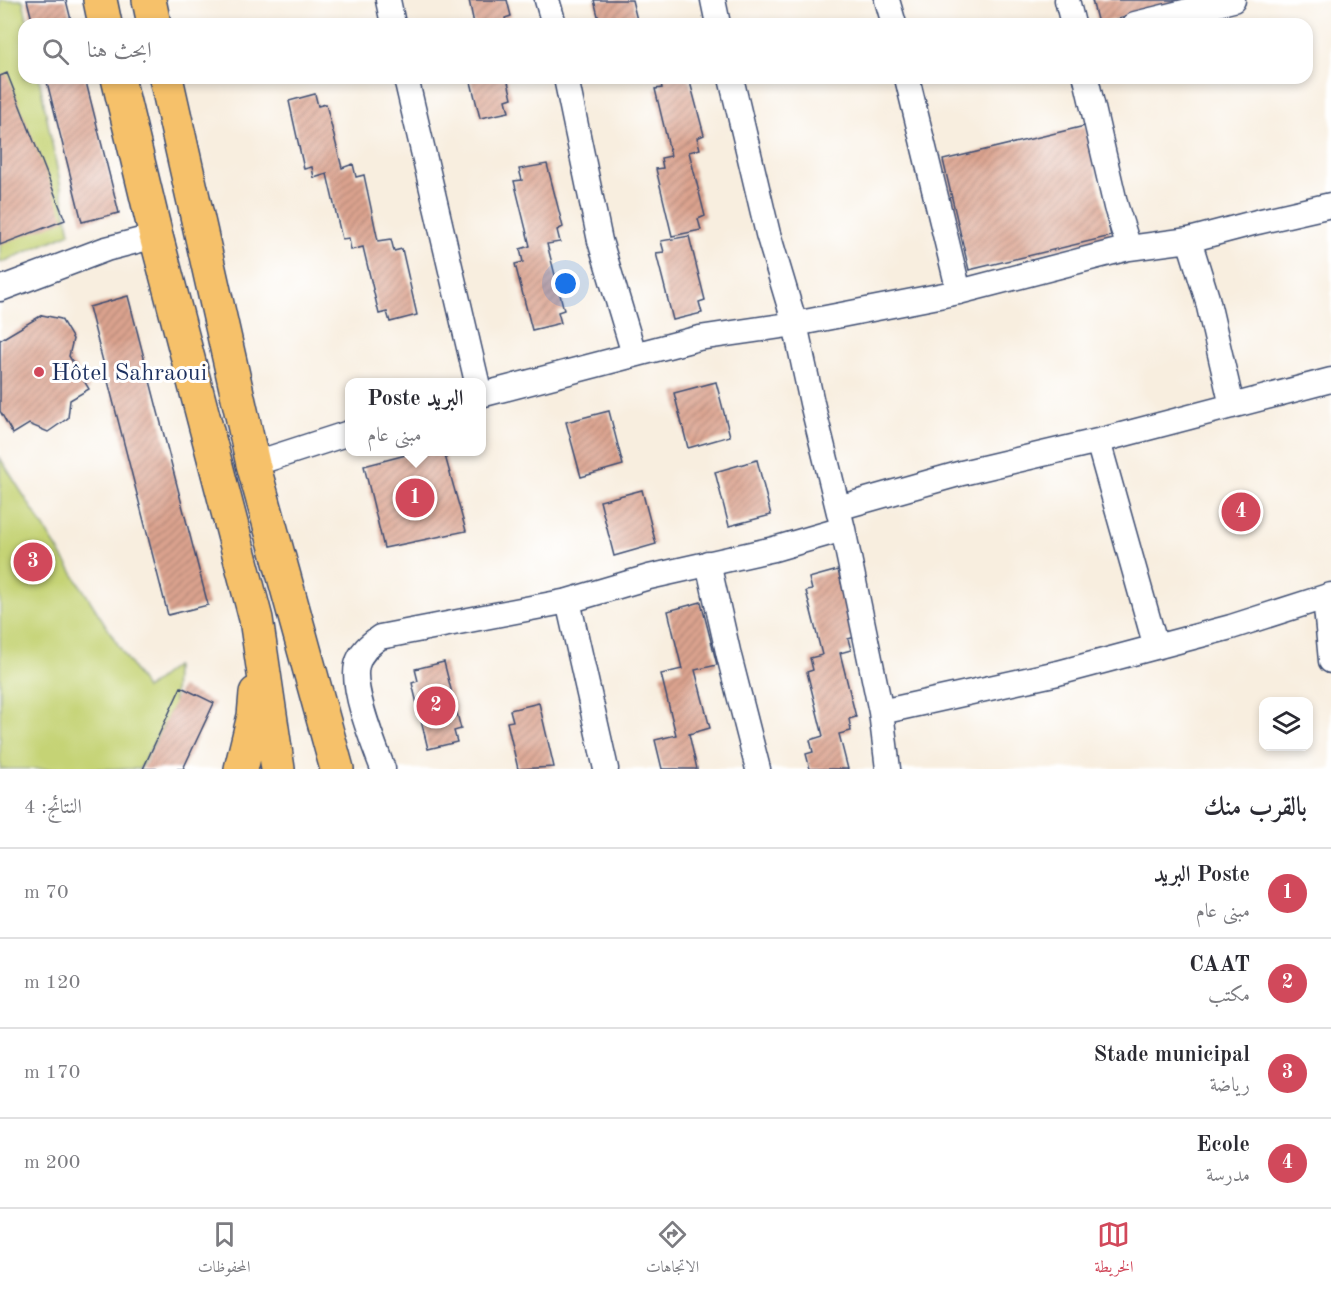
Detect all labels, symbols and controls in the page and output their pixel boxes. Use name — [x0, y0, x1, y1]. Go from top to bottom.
search box — [18, 18, 1313, 84]
icon: search — [39, 35, 72, 68]
text: ابحث هنا — [87, 40, 152, 62]
your location — [551, 269, 580, 298]
place label: Hôtel Sahraoui — [51, 362, 207, 386]
marker: Hôtel Sahraoui — [32, 365, 46, 379]
popup — [345, 378, 486, 456]
text: Poste البريد — [367, 388, 464, 410]
text: مبنى عام — [367, 426, 422, 446]
pin: 1 — [396, 476, 434, 520]
pin: 4 — [1222, 490, 1260, 534]
pin: 3 — [14, 540, 52, 584]
pin: 2 — [416, 684, 456, 728]
map controls — [1259, 697, 1313, 751]
button: layers — [1259, 697, 1313, 751]
text: بالقرب منك — [1204, 795, 1307, 821]
text: النتائج: 4 — [24, 798, 82, 818]
text: Poste البريد — [1154, 864, 1250, 886]
text: 70 m — [24, 883, 69, 903]
text: 1 — [1282, 883, 1293, 903]
text: مبنى عام — [1196, 902, 1250, 922]
text: CAAT — [1189, 954, 1250, 976]
text: 120 m — [24, 973, 80, 993]
text: 2 — [1282, 973, 1293, 993]
text: مكتب — [1208, 986, 1250, 1006]
text: Stade municipal — [1094, 1044, 1250, 1066]
text: 170 m — [24, 1063, 80, 1083]
text: 3 — [1282, 1063, 1293, 1083]
text: رياضة — [1210, 1076, 1250, 1096]
text: Ecole — [1196, 1134, 1250, 1156]
text: 200 m — [24, 1153, 80, 1173]
text: 4 — [1282, 1153, 1293, 1173]
text: مدرسة — [1206, 1166, 1250, 1186]
tab: المحفوظات — [198, 1218, 250, 1282]
tab: الاتجاهات — [646, 1218, 699, 1282]
tab: الخريطة — [1094, 1218, 1133, 1282]

